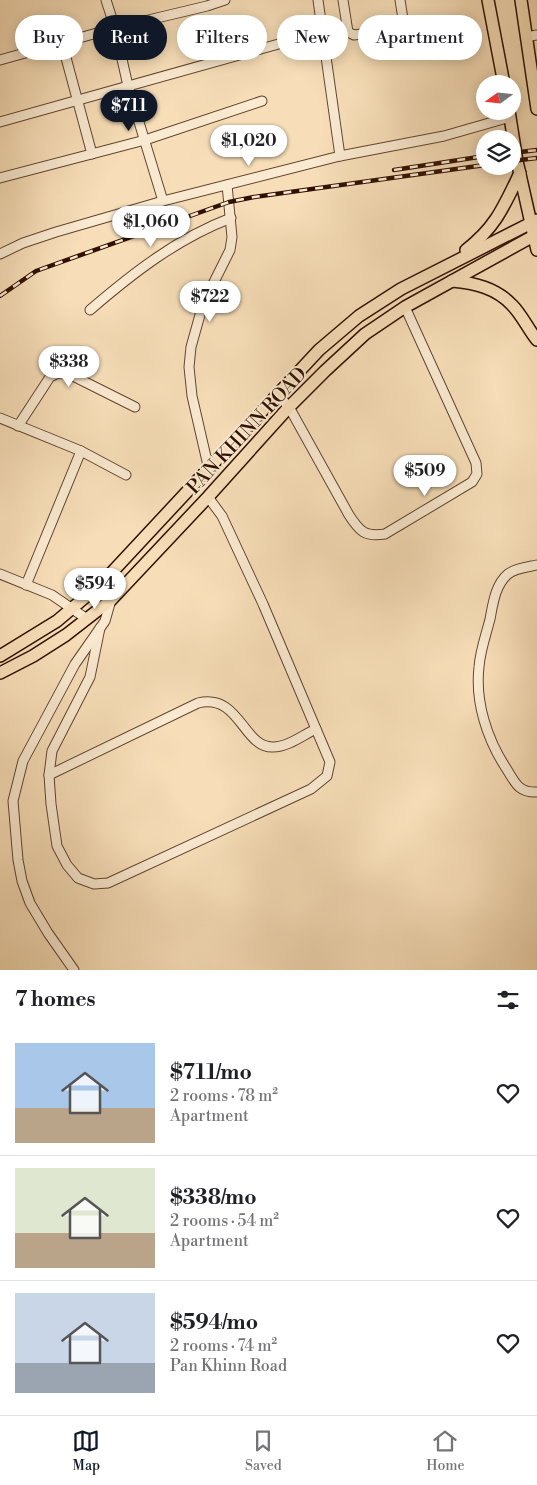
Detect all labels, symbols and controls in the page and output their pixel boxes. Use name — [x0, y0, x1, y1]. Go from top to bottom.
chip: Buy — [15, 15, 83, 60]
chip: Rent — [93, 15, 167, 60]
chip: Filters — [177, 15, 267, 60]
chip: New — [277, 15, 348, 60]
chip: Apartment — [358, 15, 482, 60]
north arrow — [476, 75, 521, 120]
map controls — [476, 75, 521, 175]
pin: $711 — [99, 90, 159, 132]
text: $711 — [111, 96, 147, 116]
pin: $1,020 — [208, 124, 290, 167]
button: layers — [476, 130, 521, 175]
text: $1,020 — [221, 131, 277, 151]
pin: $1,060 — [110, 206, 192, 248]
text: $1,060 — [123, 212, 179, 232]
pin: $722 — [180, 280, 240, 323]
text: $722 — [191, 287, 229, 307]
pin: $338 — [39, 346, 99, 388]
text: $338 — [50, 352, 88, 372]
street label: PAN KHINN ROAD — [182, 362, 312, 499]
pin: $509 — [395, 454, 455, 497]
text: $509 — [404, 461, 446, 481]
pin: $594 — [65, 568, 125, 610]
text: $594 — [75, 574, 115, 594]
icon: filters — [494, 986, 522, 1014]
text: 7 homes — [15, 987, 96, 1013]
text: $711/mo — [170, 1060, 252, 1086]
icon: home — [55, 1063, 115, 1123]
icon: heart — [494, 1079, 522, 1107]
text: 2 rooms · 78 m² — [170, 1086, 278, 1106]
text: Apartment — [170, 1106, 249, 1126]
text: $338/mo — [170, 1185, 257, 1211]
icon: home — [55, 1188, 115, 1248]
icon: heart — [494, 1204, 522, 1232]
text: 2 rooms · 54 m² — [170, 1211, 279, 1231]
text: Apartment — [170, 1231, 249, 1251]
text: $594/mo — [170, 1310, 258, 1336]
icon: home — [55, 1313, 115, 1373]
icon: heart — [494, 1329, 522, 1357]
text: 2 rooms · 74 m² — [170, 1336, 277, 1356]
text: Pan Khinn Road — [170, 1356, 287, 1376]
tab: Map — [72, 1427, 100, 1475]
tab: Saved — [245, 1427, 282, 1475]
tab: Home — [426, 1427, 465, 1475]

